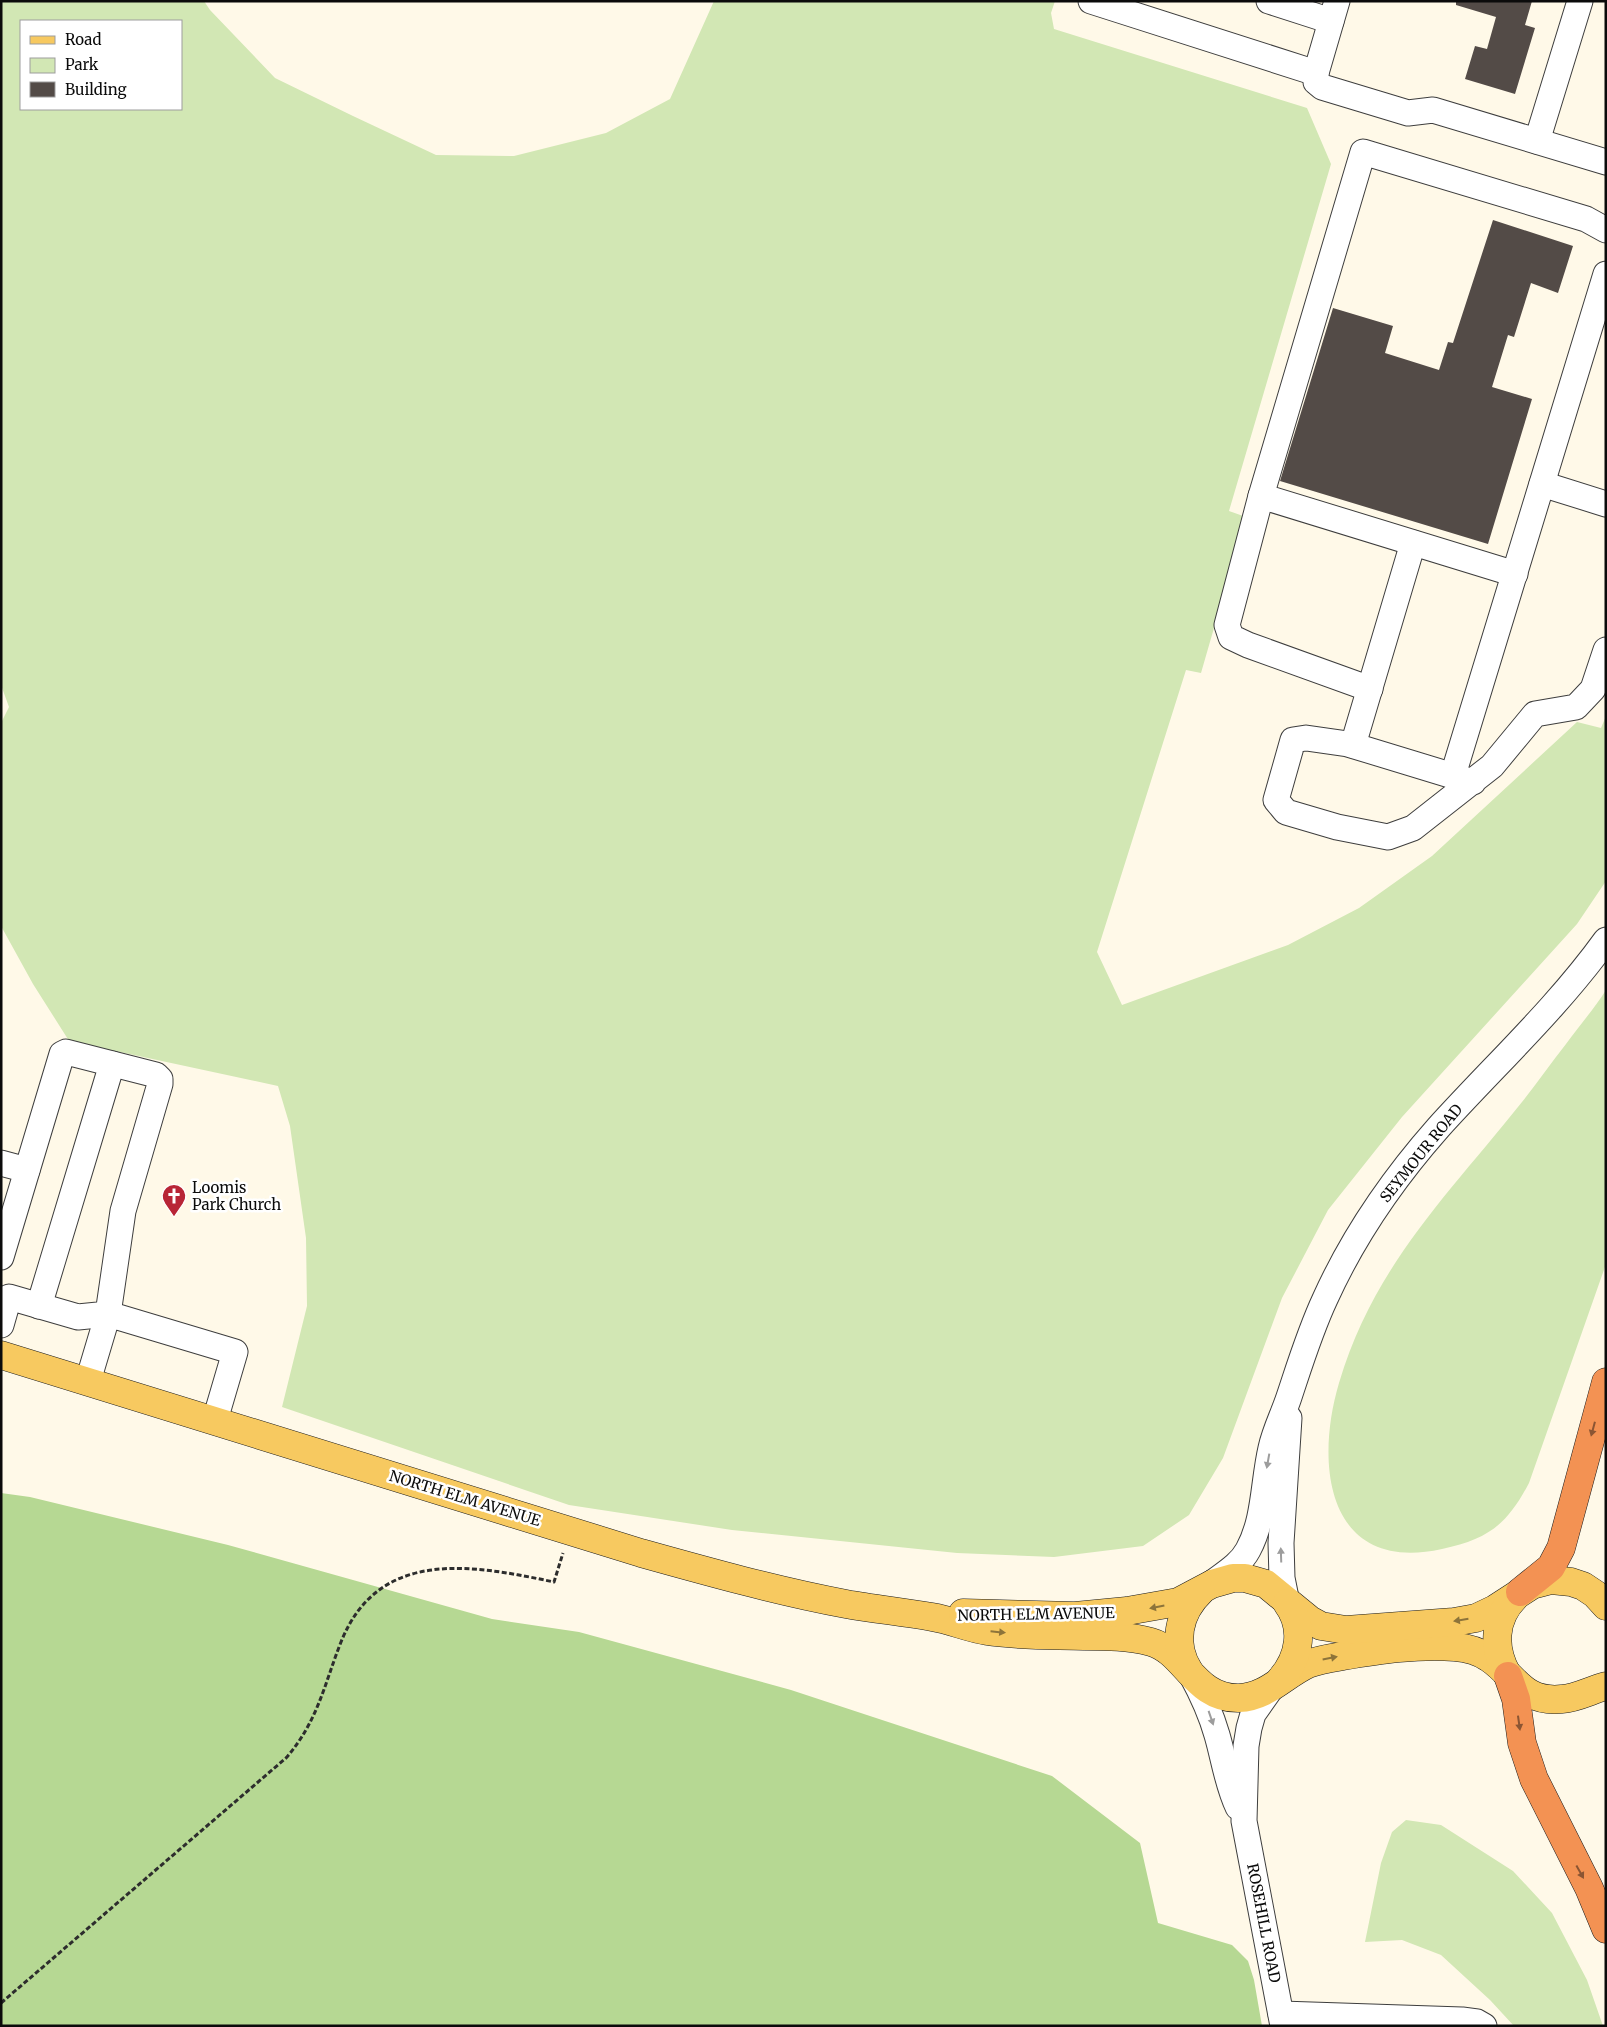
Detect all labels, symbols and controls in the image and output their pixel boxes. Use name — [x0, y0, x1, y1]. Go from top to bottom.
legend — [20, 20, 182, 110]
text: Road — [65, 30, 101, 49]
text: Park — [65, 55, 99, 74]
text: Building — [65, 80, 127, 99]
street label: SEYMOUR ROAD — [1376, 1100, 1466, 1206]
place label: Loomis Park Church — [192, 1178, 281, 1214]
church icon: Loomis Park Church — [161, 1183, 187, 1217]
one-way arrow — [1589, 1422, 1597, 1437]
one-way arrow — [1264, 1454, 1272, 1470]
street label: NORTH ELM AVENUE — [387, 1466, 543, 1530]
one-way arrow — [1277, 1546, 1285, 1562]
street label: NORTH ELM AVENUE — [957, 1603, 1115, 1625]
one-way arrow — [1149, 1603, 1165, 1611]
one-way arrow — [1453, 1617, 1469, 1625]
one-way arrow — [991, 1628, 1007, 1636]
one-way arrow — [1323, 1654, 1339, 1662]
one-way arrow — [1208, 1711, 1216, 1726]
one-way arrow — [1516, 1715, 1524, 1731]
street label: ROSEHILL ROAD — [1243, 1862, 1285, 1984]
one-way arrow — [1576, 1865, 1584, 1880]

